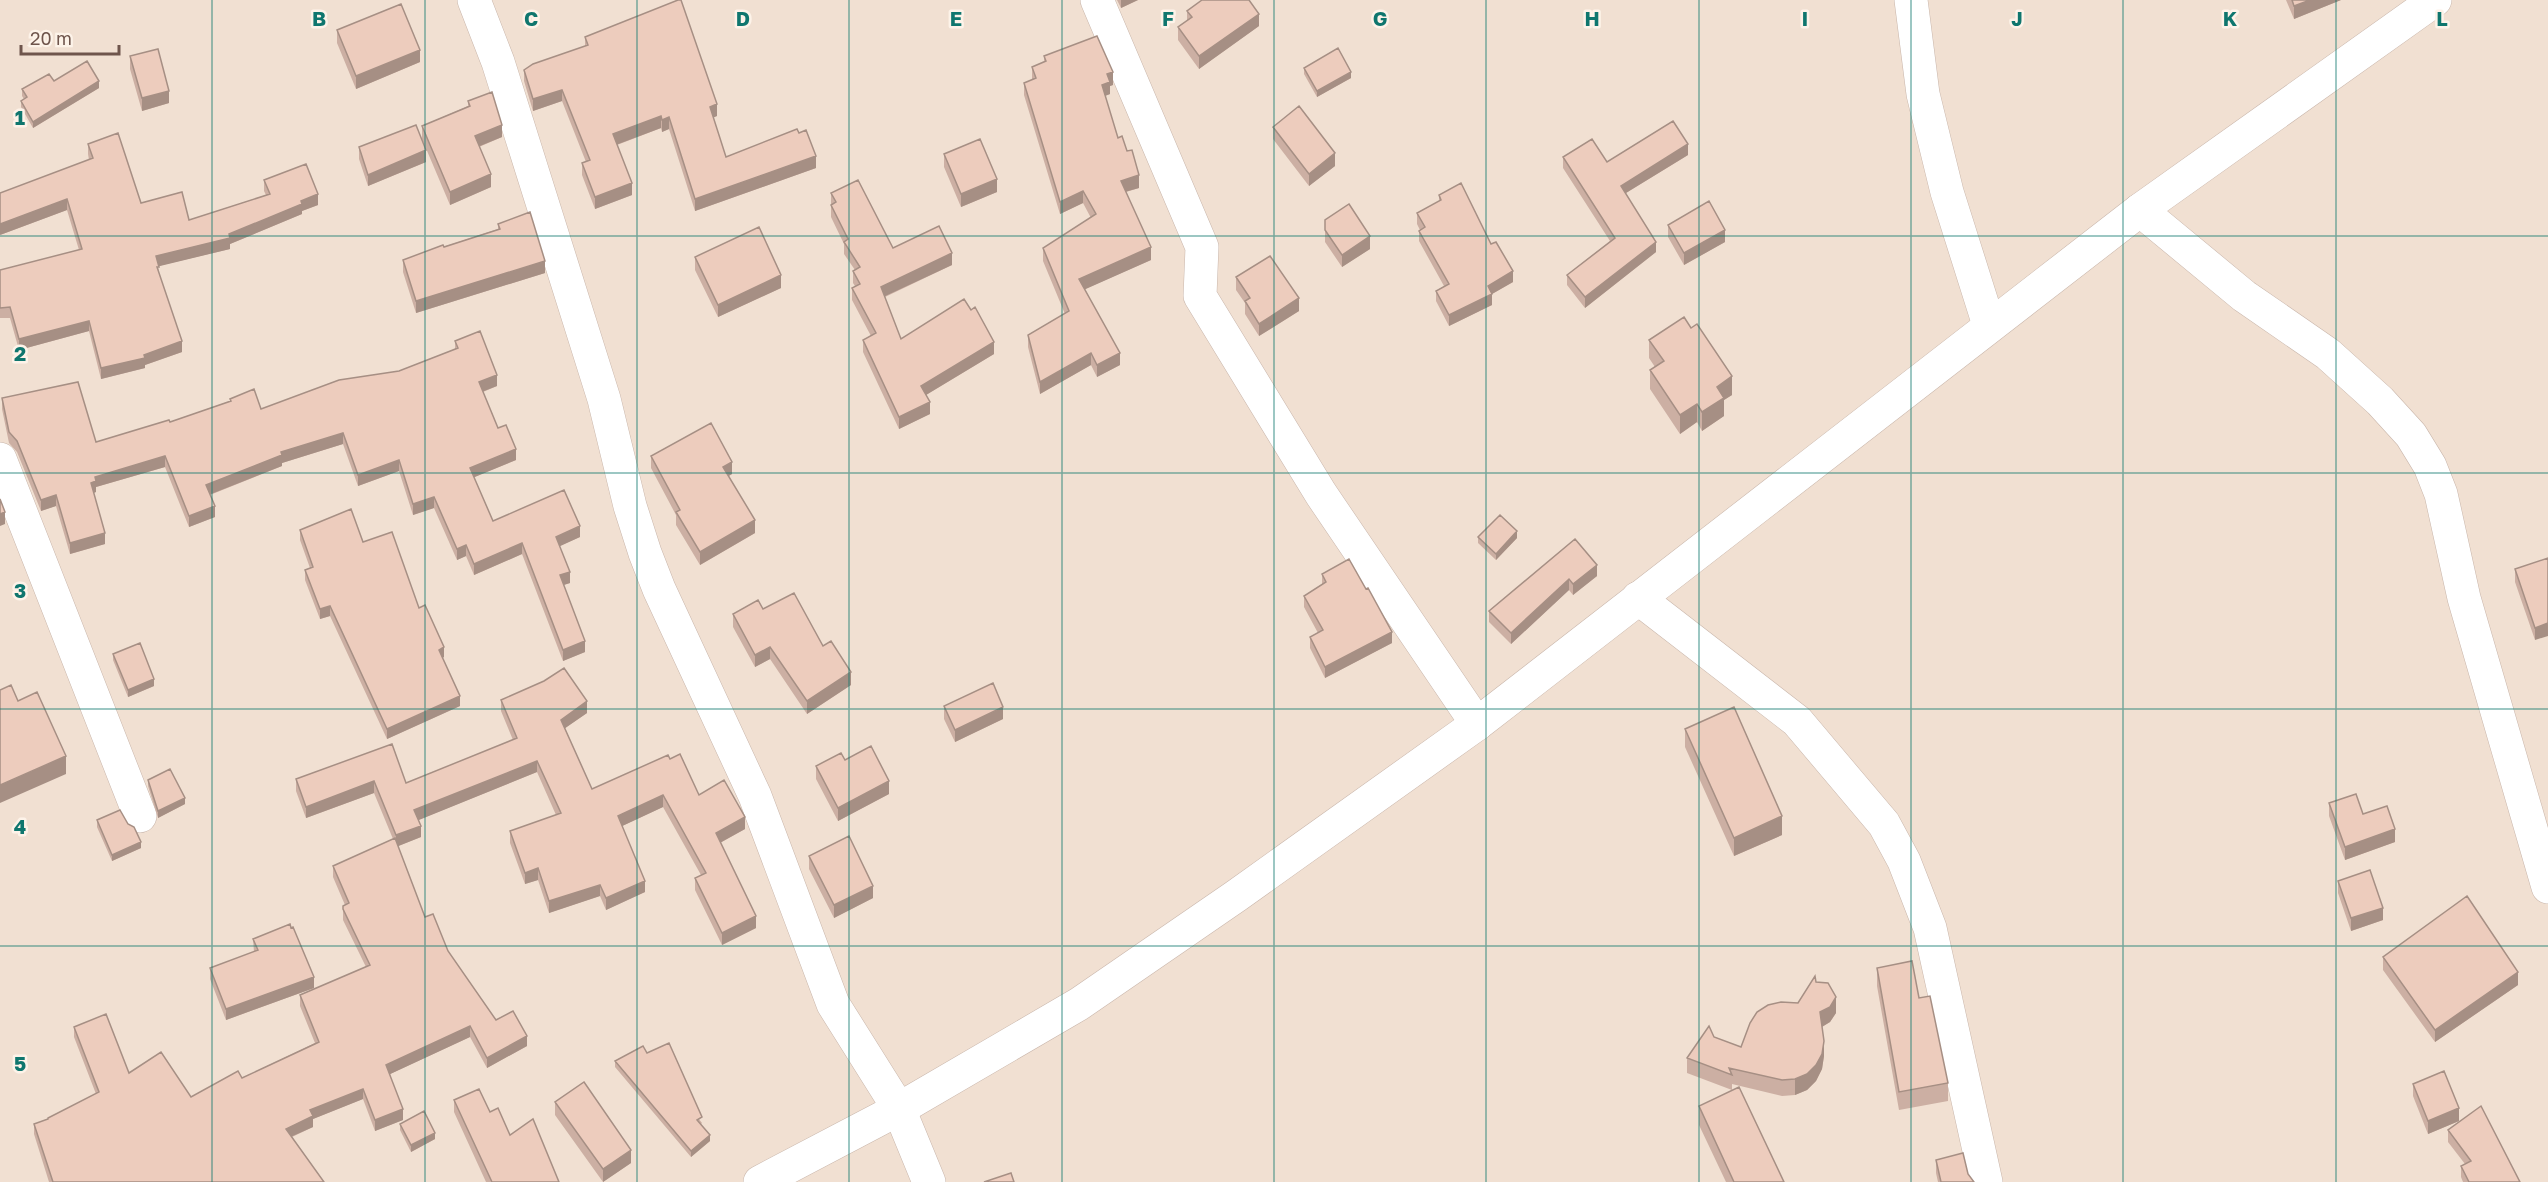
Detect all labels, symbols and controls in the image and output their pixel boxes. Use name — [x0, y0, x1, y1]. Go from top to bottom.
text: B — [312, 6, 326, 30]
text: C — [524, 6, 538, 30]
text: D — [736, 6, 750, 30]
text: E — [950, 6, 962, 30]
text: F — [1162, 6, 1174, 30]
text: G — [1373, 6, 1387, 30]
text: H — [1584, 6, 1600, 30]
text: I — [1802, 6, 1808, 30]
text: J — [2011, 6, 2023, 30]
text: K — [2223, 6, 2238, 30]
text: L — [2436, 6, 2448, 30]
scale bar — [21, 18, 118, 56]
text: 20 m — [30, 27, 72, 49]
text: 1 — [15, 105, 25, 129]
text: 2 — [14, 341, 26, 365]
text: 3 — [14, 578, 26, 602]
text: 4 — [14, 814, 26, 838]
text: 5 — [14, 1051, 26, 1075]

